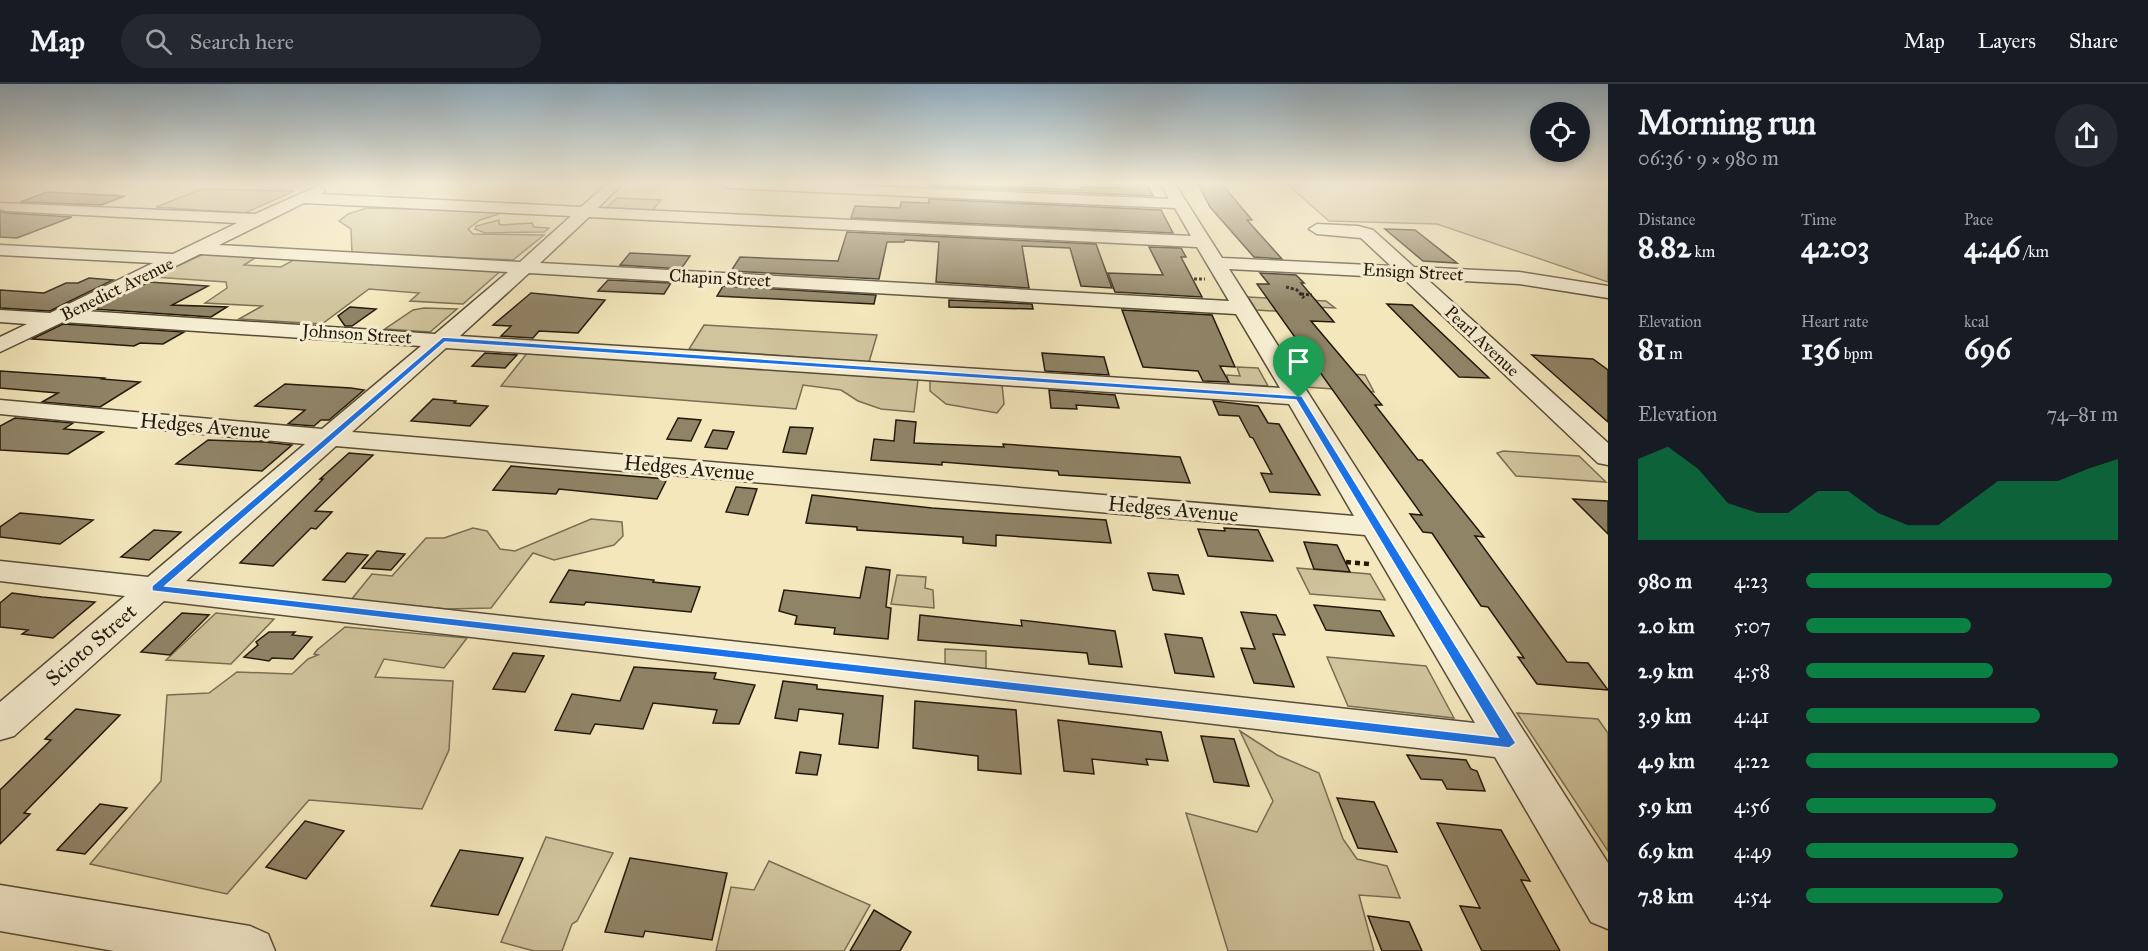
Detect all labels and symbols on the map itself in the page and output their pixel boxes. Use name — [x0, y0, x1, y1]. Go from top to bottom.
street label: Benedict Avenue — [57, 252, 177, 326]
street label: Ensign Street — [1362, 258, 1465, 287]
street label: Chapin Street — [668, 264, 772, 292]
street label: Pearl Avenue — [1440, 301, 1524, 381]
street label: Johnson Street — [299, 319, 413, 350]
pin — [1273, 336, 1324, 398]
street label: Hedges Avenue — [139, 407, 272, 445]
street label: Hedges Avenue — [623, 449, 756, 487]
street label: Hedges Avenue — [1107, 490, 1240, 528]
street label: Scioto Street — [40, 598, 142, 692]

